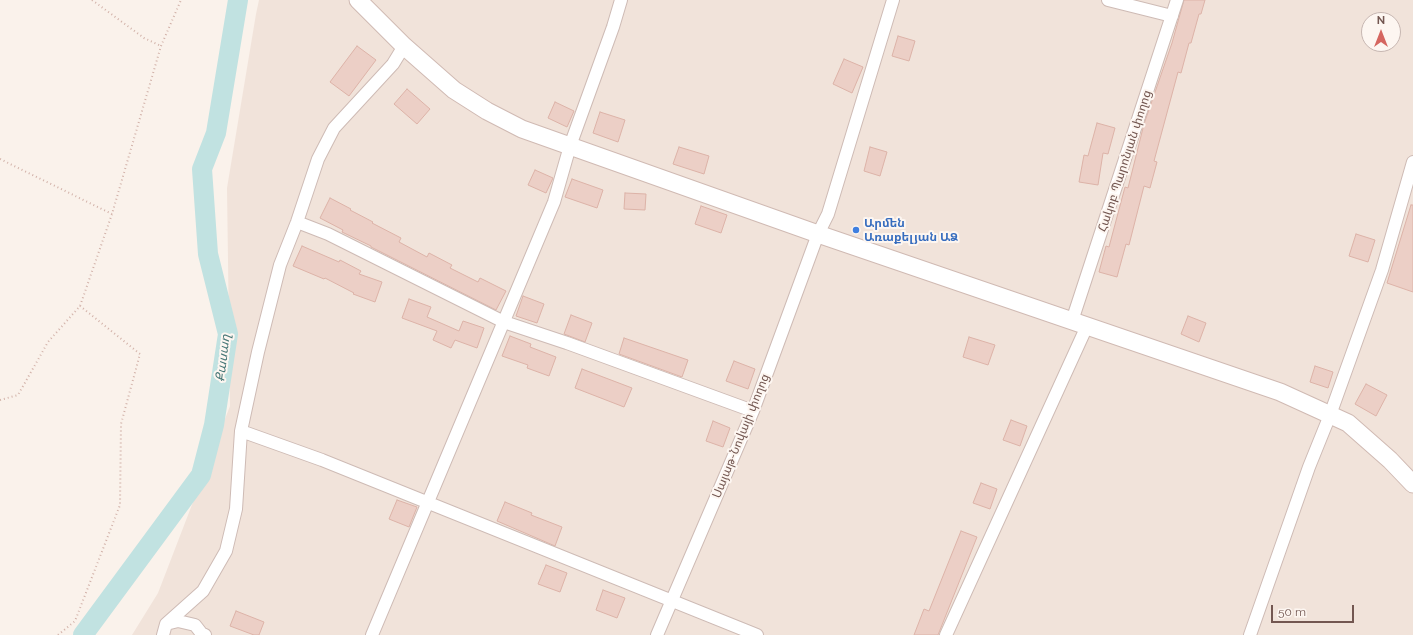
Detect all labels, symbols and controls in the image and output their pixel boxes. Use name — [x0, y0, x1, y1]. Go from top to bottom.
north arrow — [1361, 12, 1401, 52]
text: N — [1377, 14, 1385, 27]
street label: Հակոբ Պարոնյան փողոց — [1095, 88, 1155, 234]
place label: Արմեն Առաքելյան ԱՁ — [864, 216, 958, 244]
marker: Արմեն Առաքելյան ԱՁ — [851, 225, 861, 235]
water label: Քասաղ — [212, 333, 234, 383]
street label: Սայաթ-Նովայի փողոց — [709, 372, 773, 500]
scale bar — [1273, 597, 1356, 623]
text: 50 m — [1278, 605, 1306, 619]

